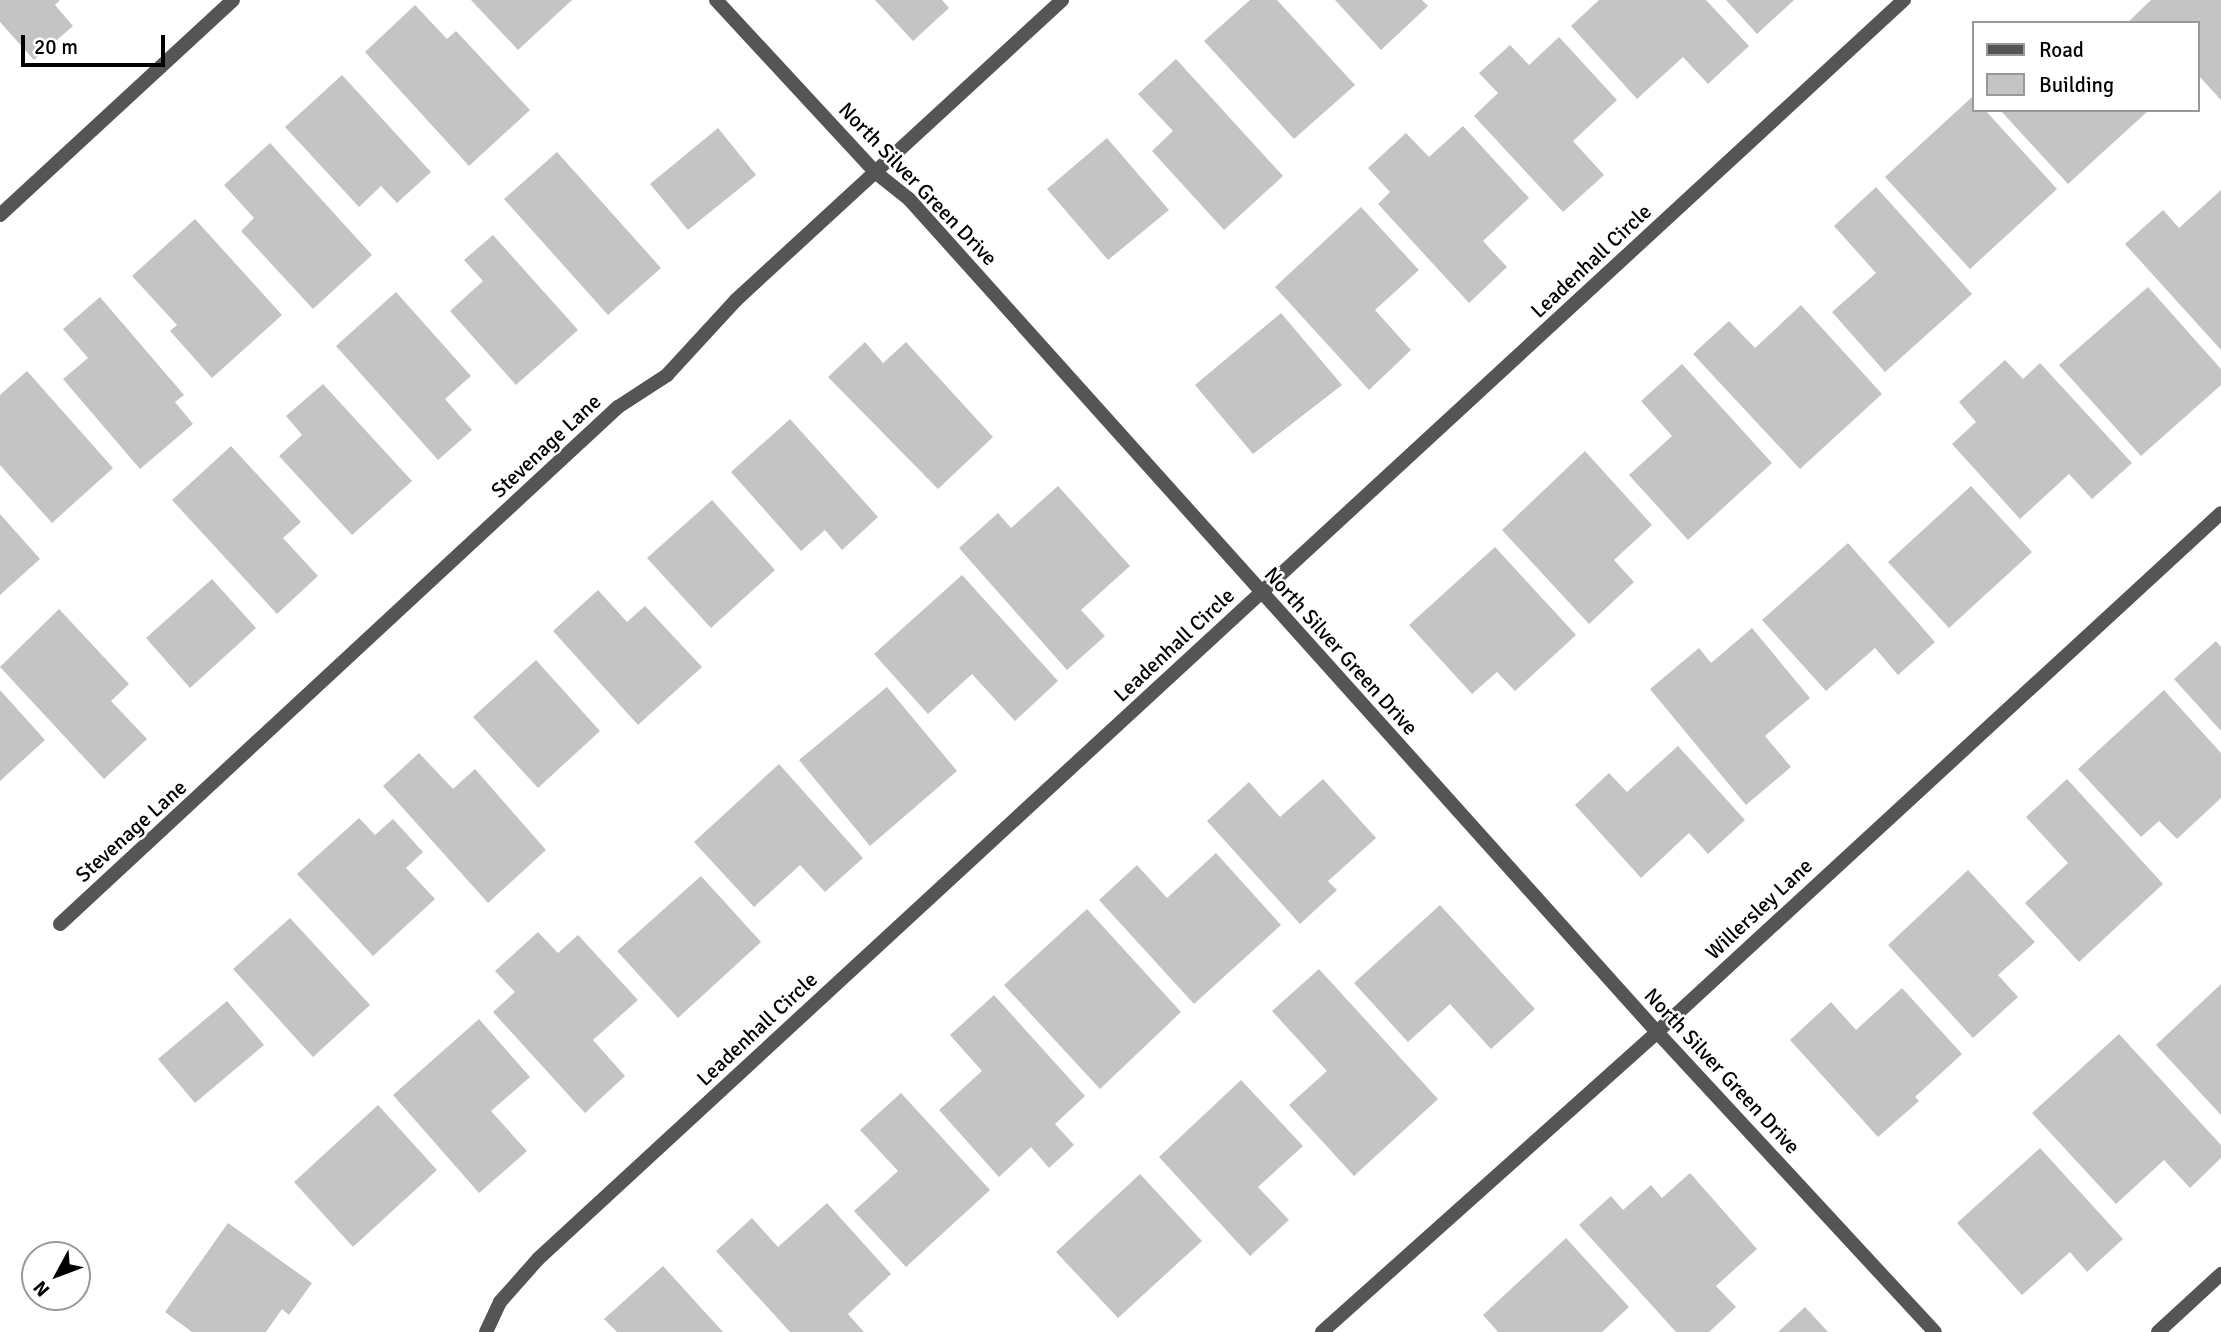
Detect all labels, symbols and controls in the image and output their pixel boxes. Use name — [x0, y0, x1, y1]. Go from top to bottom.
scale bar — [24, 21, 168, 65]
legend — [1972, 21, 2200, 112]
text: 20 m — [34, 34, 78, 60]
text: Road — [2039, 37, 2084, 63]
text: Building — [2039, 72, 2114, 98]
street label: North Silver Green Drive — [834, 97, 1002, 271]
street label: Leadenhall Circle — [1526, 199, 1656, 323]
street label: Stevenage Lane — [486, 389, 606, 503]
street label: North Silver Green Drive — [1259, 562, 1423, 740]
street label: Leadenhall Circle — [1109, 583, 1239, 707]
street label: Stevenage Lane — [70, 775, 192, 887]
street label: Willersley Lane — [1700, 853, 1818, 965]
street label: Leadenhall Circle — [692, 967, 822, 1091]
street label: North Silver Green Drive — [1639, 983, 1805, 1159]
north arrow — [21, 1241, 91, 1311]
text: N — [28, 1276, 55, 1301]

